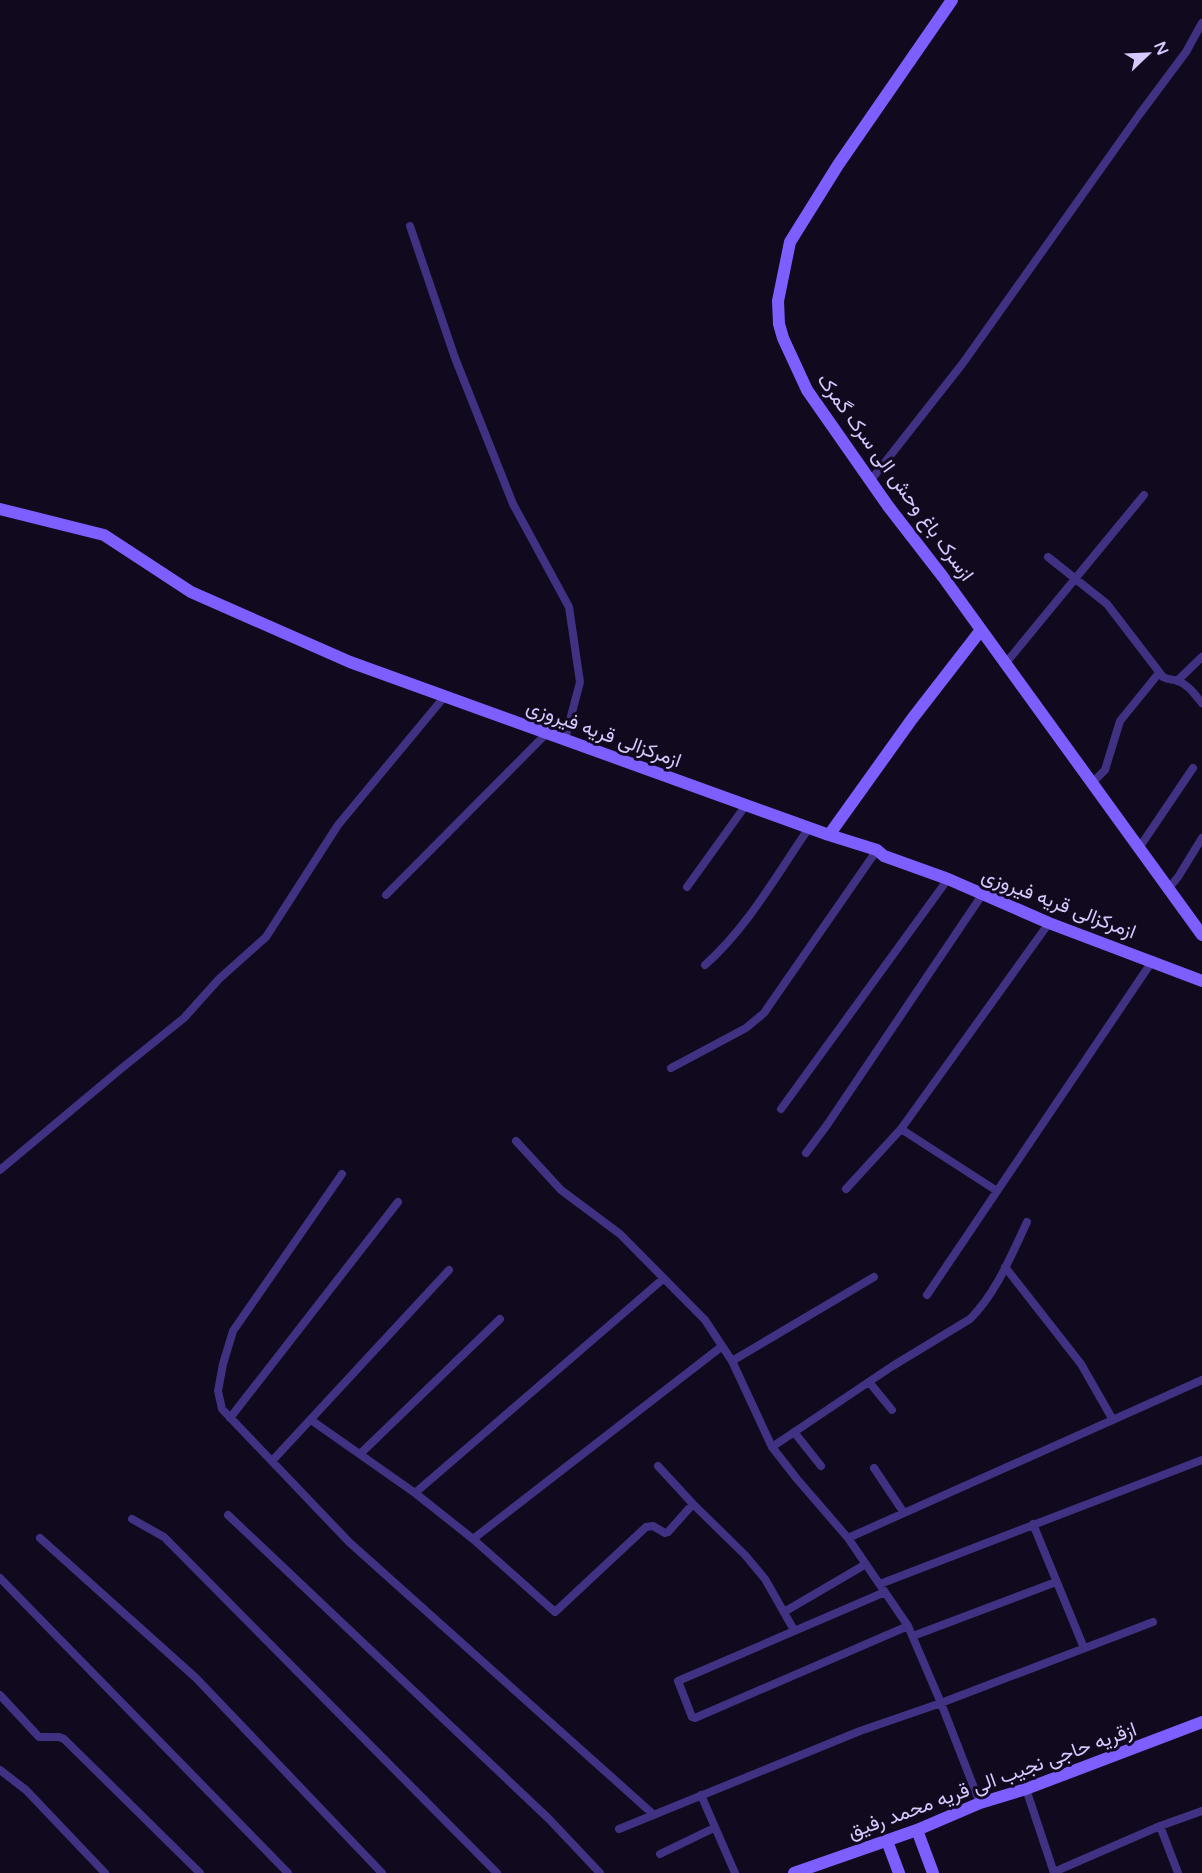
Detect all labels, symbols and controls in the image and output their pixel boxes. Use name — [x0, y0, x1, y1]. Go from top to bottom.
north arrow — [1118, 24, 1178, 84]
text: N — [1149, 39, 1173, 58]
street label: ازسرک باغ وحش الی سرک گمرک — [811, 369, 979, 587]
street label: ازمرکزالی قریه فیروزی — [523, 695, 684, 773]
street label: ازمرکزالی قریه فیروزی — [978, 863, 1139, 944]
street label: ازقریه حاجی نجیب الی قریه محمد رفیق — [845, 1717, 1140, 1844]

